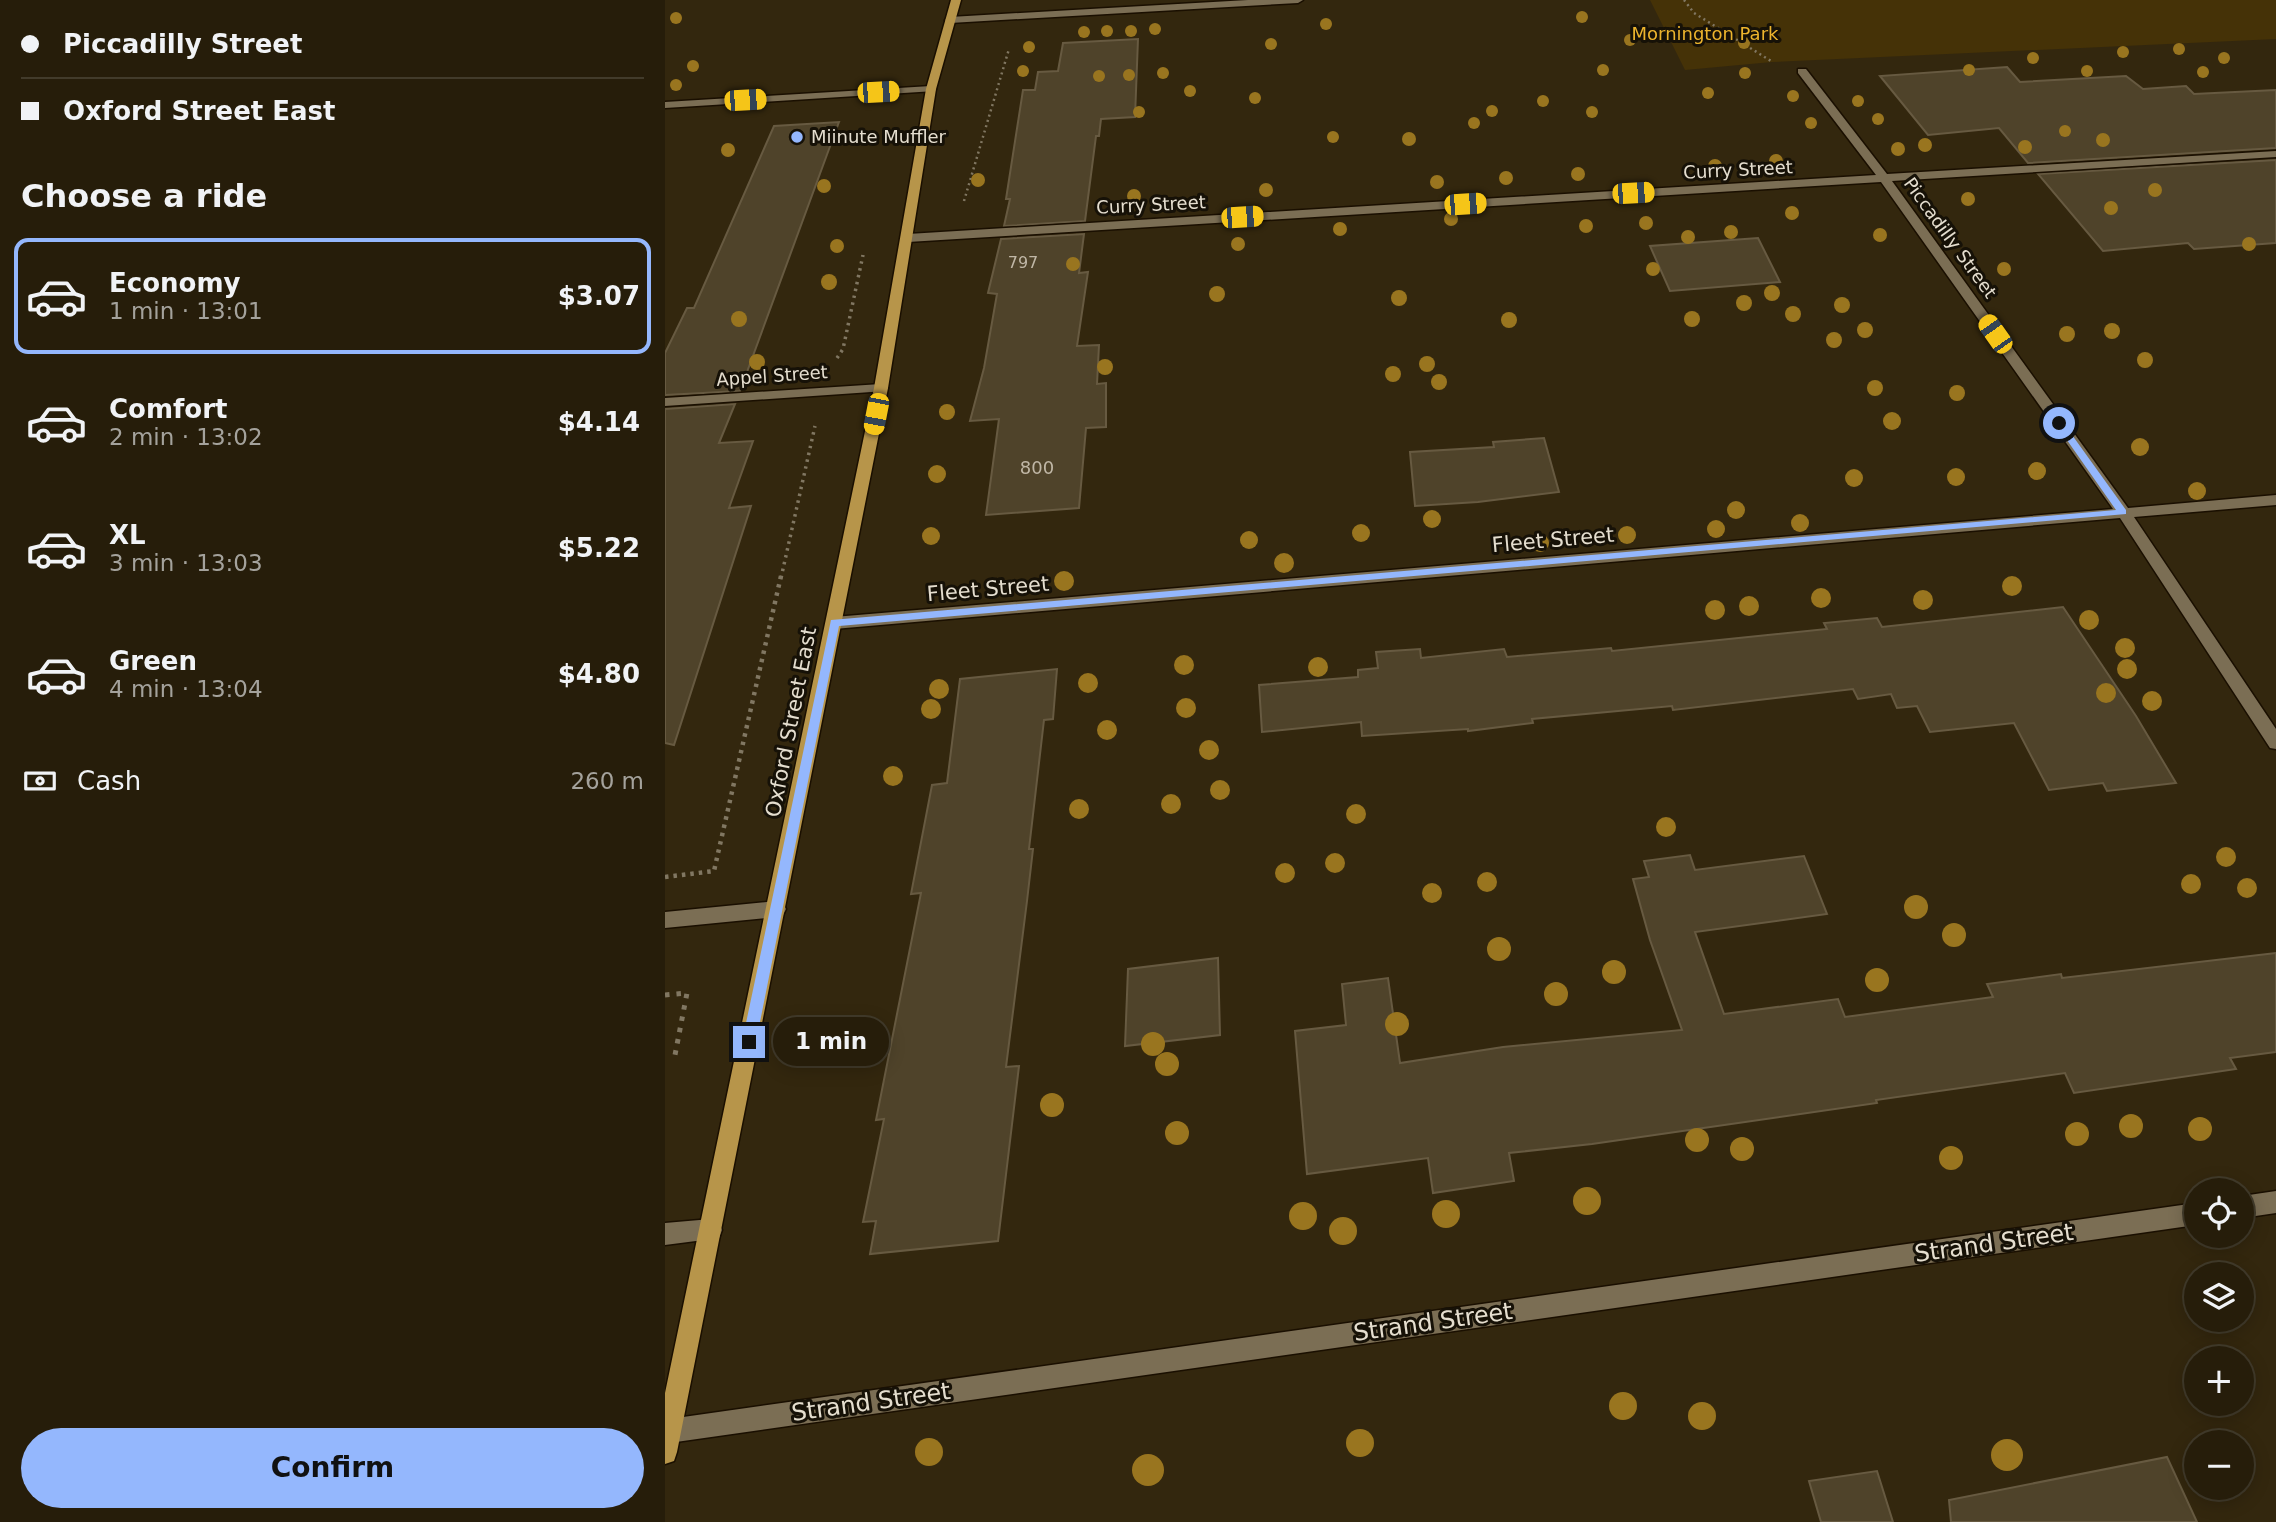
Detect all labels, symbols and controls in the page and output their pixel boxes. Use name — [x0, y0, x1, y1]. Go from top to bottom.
park label: Mornington Park — [1632, 23, 1779, 44]
text: Piccadilly Street — [63, 29, 302, 59]
car — [857, 80, 900, 104]
car — [724, 88, 767, 112]
text: Oxford Street East — [63, 96, 335, 126]
place label: Miinute Muffler — [811, 126, 947, 147]
marker: Miinute Muffler — [789, 129, 805, 145]
street label: Curry Street — [1683, 156, 1793, 183]
street label: Piccadilly Street — [1900, 173, 2001, 302]
text: Choose a ride — [21, 177, 267, 215]
car — [1612, 181, 1655, 205]
street label: Curry Street — [1096, 191, 1206, 218]
car — [1444, 192, 1487, 216]
car — [1221, 205, 1264, 229]
house number: 797 — [1008, 253, 1038, 272]
icon: car — [25, 265, 88, 328]
text: Economy — [109, 268, 240, 298]
text: $3.07 — [558, 281, 640, 311]
text: 1 min · 13:01 — [109, 298, 263, 324]
car — [1975, 311, 2016, 357]
street label: Appel Street — [716, 361, 828, 390]
icon: car — [25, 391, 88, 454]
car — [862, 391, 891, 437]
text: Comfort — [109, 394, 227, 424]
text: $4.14 — [558, 407, 640, 437]
route start — [2043, 407, 2075, 439]
text: 2 min · 13:02 — [109, 424, 263, 450]
house number: 800 — [1020, 457, 1054, 478]
icon: car — [25, 517, 88, 580]
text: XL — [109, 520, 146, 550]
street label: Fleet Street — [1491, 523, 1615, 557]
text: $5.22 — [558, 533, 640, 563]
text: 3 min · 13:03 — [109, 550, 263, 576]
street label: Fleet Street — [926, 572, 1050, 606]
street label: Oxford Street East — [761, 625, 821, 819]
icon: car — [25, 643, 88, 706]
text: Green — [109, 646, 197, 676]
text: $4.80 — [558, 659, 640, 689]
text: 4 min · 13:04 — [109, 676, 263, 702]
icon: cash — [21, 762, 59, 800]
text: Cash — [77, 766, 141, 796]
text: 260 m — [570, 768, 644, 794]
callout: 1 min — [773, 1018, 889, 1066]
route end — [733, 1026, 765, 1058]
text: 1 min — [795, 1028, 867, 1054]
map controls — [2184, 1178, 2254, 1500]
button: locate — [2184, 1178, 2254, 1248]
street label: Strand Street — [1913, 1218, 2075, 1268]
button: layers — [2184, 1262, 2254, 1332]
street label: Strand Street — [1352, 1297, 1514, 1347]
button: + — [2184, 1346, 2254, 1416]
street label: Strand Street — [790, 1377, 952, 1427]
button: Confirm — [21, 1428, 644, 1508]
button: − — [2184, 1430, 2254, 1500]

